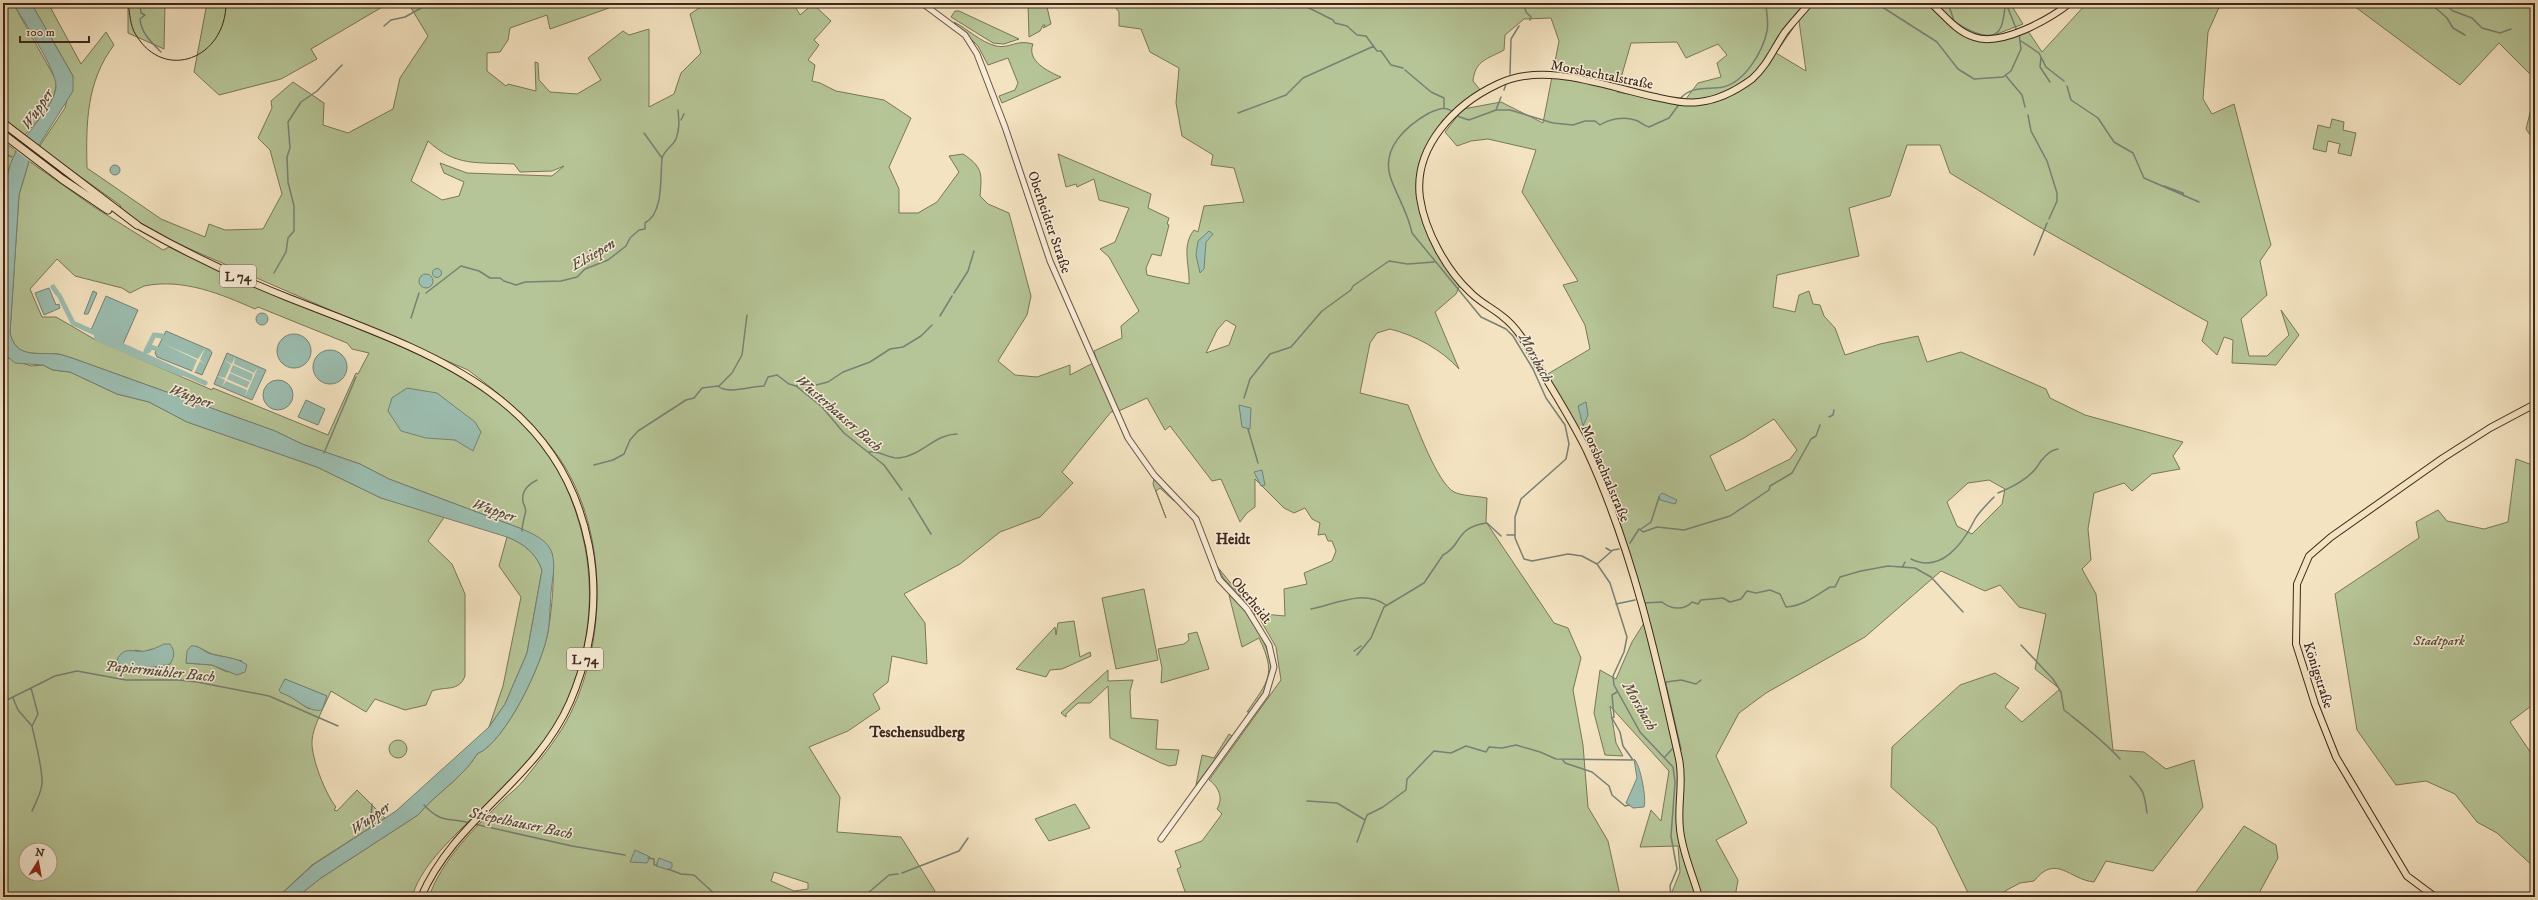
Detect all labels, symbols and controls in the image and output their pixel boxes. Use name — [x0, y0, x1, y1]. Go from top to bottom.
scale bar — [20, 18, 89, 44]
text: 100 m — [26, 25, 55, 40]
street label: Morsbachtalstraße — [1549, 56, 1655, 94]
water label: Wupper — [17, 84, 59, 133]
street label: Oberheidter Straße — [1023, 169, 1075, 276]
water label: Elsiepen — [567, 234, 619, 275]
road number: L 74 — [220, 265, 256, 287]
water label: Morsbach — [1514, 329, 1557, 386]
water label: Wusterhauser Bach — [791, 371, 886, 456]
water label: Wupper — [166, 380, 217, 414]
street label: Morsbachtalstraße — [1576, 422, 1634, 525]
water label: Wupper — [470, 494, 520, 527]
district label: Heidt — [1216, 530, 1251, 549]
street label: Oberheidt — [1227, 573, 1276, 628]
park label: Stadtpark — [2412, 632, 2465, 650]
street label: Königstraße — [2299, 640, 2337, 711]
road number: L 74 — [567, 648, 603, 670]
water label: Papiermühler Bach — [104, 656, 216, 687]
water label: Morsbach — [1618, 678, 1661, 734]
district label: Teschensudberg — [868, 723, 965, 742]
water label: Wupper — [346, 797, 395, 839]
water label: Stiepelhauser Bach — [466, 803, 575, 844]
north arrow — [18, 842, 58, 882]
text: N — [34, 845, 45, 861]

